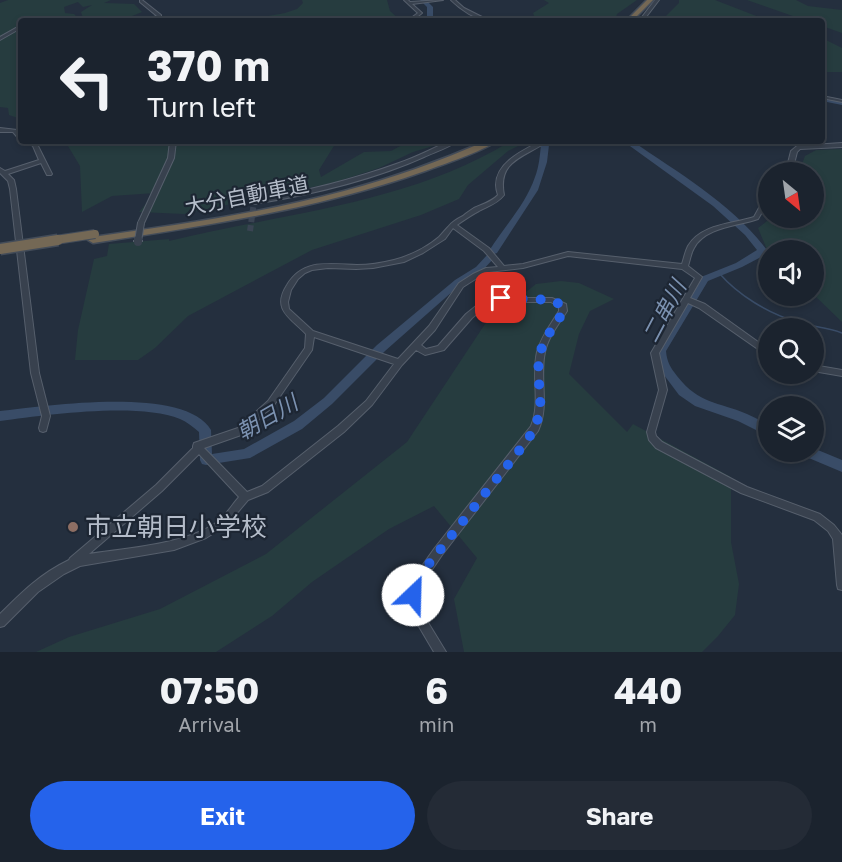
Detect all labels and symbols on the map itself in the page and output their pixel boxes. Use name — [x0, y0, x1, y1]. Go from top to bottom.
north arrow — [758, 162, 824, 228]
street label: 大分自動車道 — [182, 170, 311, 220]
pin — [475, 272, 526, 323]
water label: 二串川 — [636, 274, 692, 346]
water label: 朝日川 — [231, 387, 304, 445]
place label: 市立朝日小学校 — [85, 511, 267, 542]
marker: 市立朝日小学校 — [66, 520, 80, 534]
position arrow — [381, 563, 445, 627]

